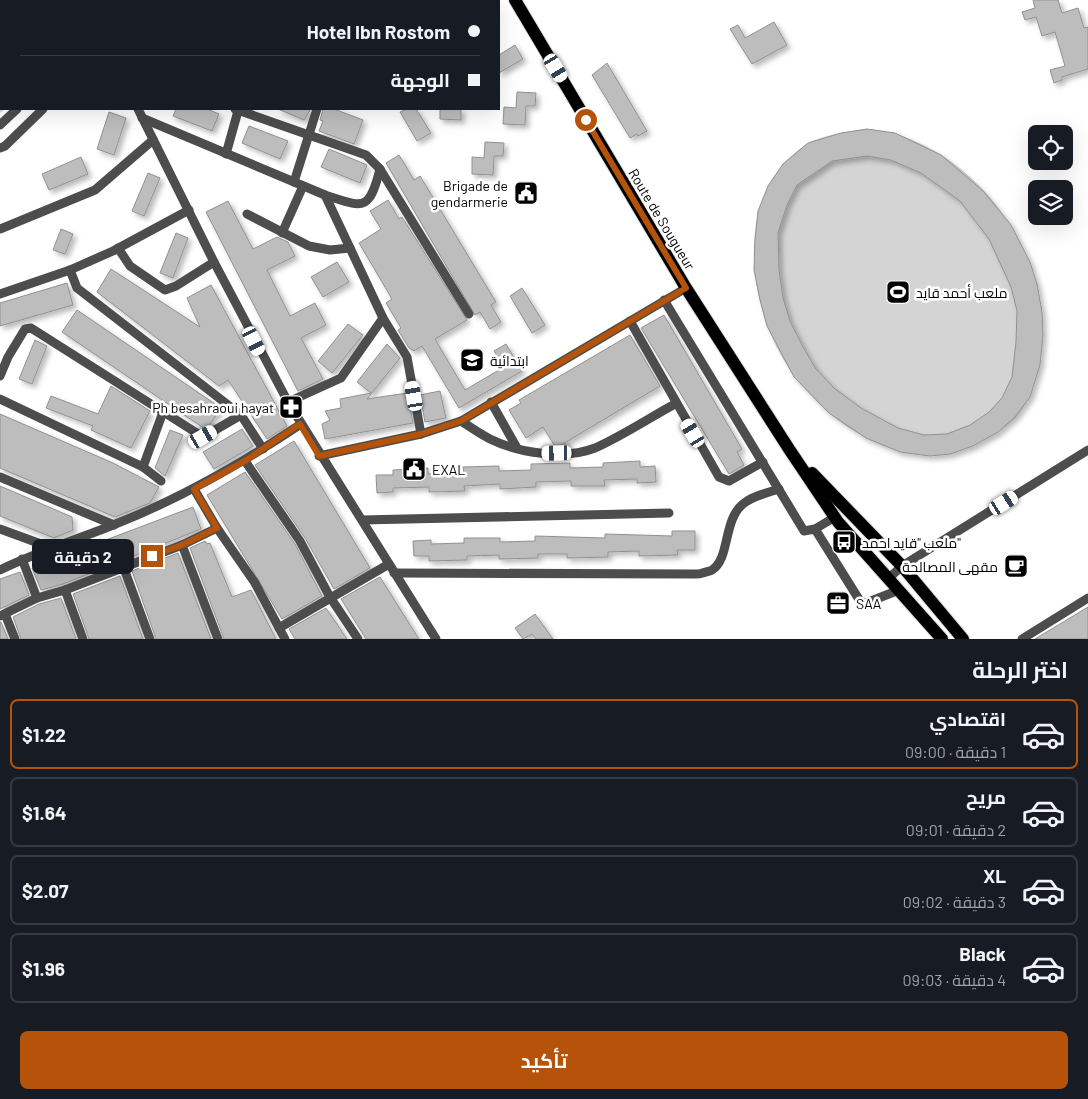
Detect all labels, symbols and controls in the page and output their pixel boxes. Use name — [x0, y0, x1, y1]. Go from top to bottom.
text: Hotel Ibn Rostom — [307, 20, 450, 43]
car — [541, 51, 570, 85]
text: الوجهة — [390, 68, 450, 91]
route start — [575, 109, 597, 131]
map controls — [1028, 125, 1073, 225]
button: locate — [1028, 125, 1073, 170]
street label: Route de Sougueur — [625, 165, 699, 273]
place label: Brigade de gendarmerie — [431, 177, 508, 210]
public building icon: Brigade de gendarmerie — [513, 180, 539, 206]
button: layers — [1028, 180, 1073, 225]
sports icon: ملعب أحمد قايد — [885, 279, 911, 305]
place label: ملعب أحمد قايد — [916, 284, 1008, 301]
car — [240, 324, 267, 358]
school or university icon: ابتدائية — [459, 347, 485, 373]
place label: ابتدائية — [490, 352, 529, 369]
car — [404, 380, 423, 412]
pharmacy icon: Ph besahraoui hayat — [278, 394, 304, 420]
place label: Ph besahraoui hayat — [152, 399, 274, 416]
car — [678, 416, 707, 450]
car — [186, 423, 219, 451]
car — [541, 445, 572, 461]
public building icon: EXAL — [401, 456, 427, 482]
place label: EXAL — [432, 461, 465, 478]
car — [987, 489, 1020, 517]
bus stop icon: ملعب "قايد احمد" — [831, 529, 857, 555]
place label: ملعب "قايد احمد" — [862, 534, 961, 551]
callout: 2 دقيقة — [32, 538, 134, 574]
route end — [141, 545, 163, 567]
text: 2 دقيقة — [54, 547, 112, 566]
cafe icon: مقهى المصالحة — [1003, 553, 1029, 579]
place label: مقهى المصالحة — [902, 558, 998, 575]
office icon: SAA — [825, 590, 851, 616]
place label: SAA — [856, 595, 882, 612]
text: اختر الرحلة — [972, 656, 1068, 682]
text: اقتصادي — [930, 707, 1006, 730]
icon: car — [1021, 712, 1066, 757]
text: $1.22 — [22, 723, 66, 746]
text: 1 دقيقة · 09:00 — [905, 742, 1006, 761]
text: مريح — [966, 785, 1006, 808]
icon: car — [1021, 790, 1066, 835]
text: $1.64 — [22, 801, 66, 824]
text: 2 دقيقة · 09:01 — [906, 820, 1006, 839]
text: XL — [983, 864, 1006, 887]
icon: car — [1021, 868, 1066, 913]
text: $2.07 — [22, 879, 68, 902]
text: 3 دقيقة · 09:02 — [903, 892, 1006, 911]
text: Black — [959, 942, 1006, 965]
icon: car — [1021, 946, 1066, 991]
text: $1.96 — [22, 957, 65, 980]
text: 4 دقيقة · 09:03 — [903, 970, 1006, 989]
button: تأكيد — [20, 1031, 1068, 1089]

